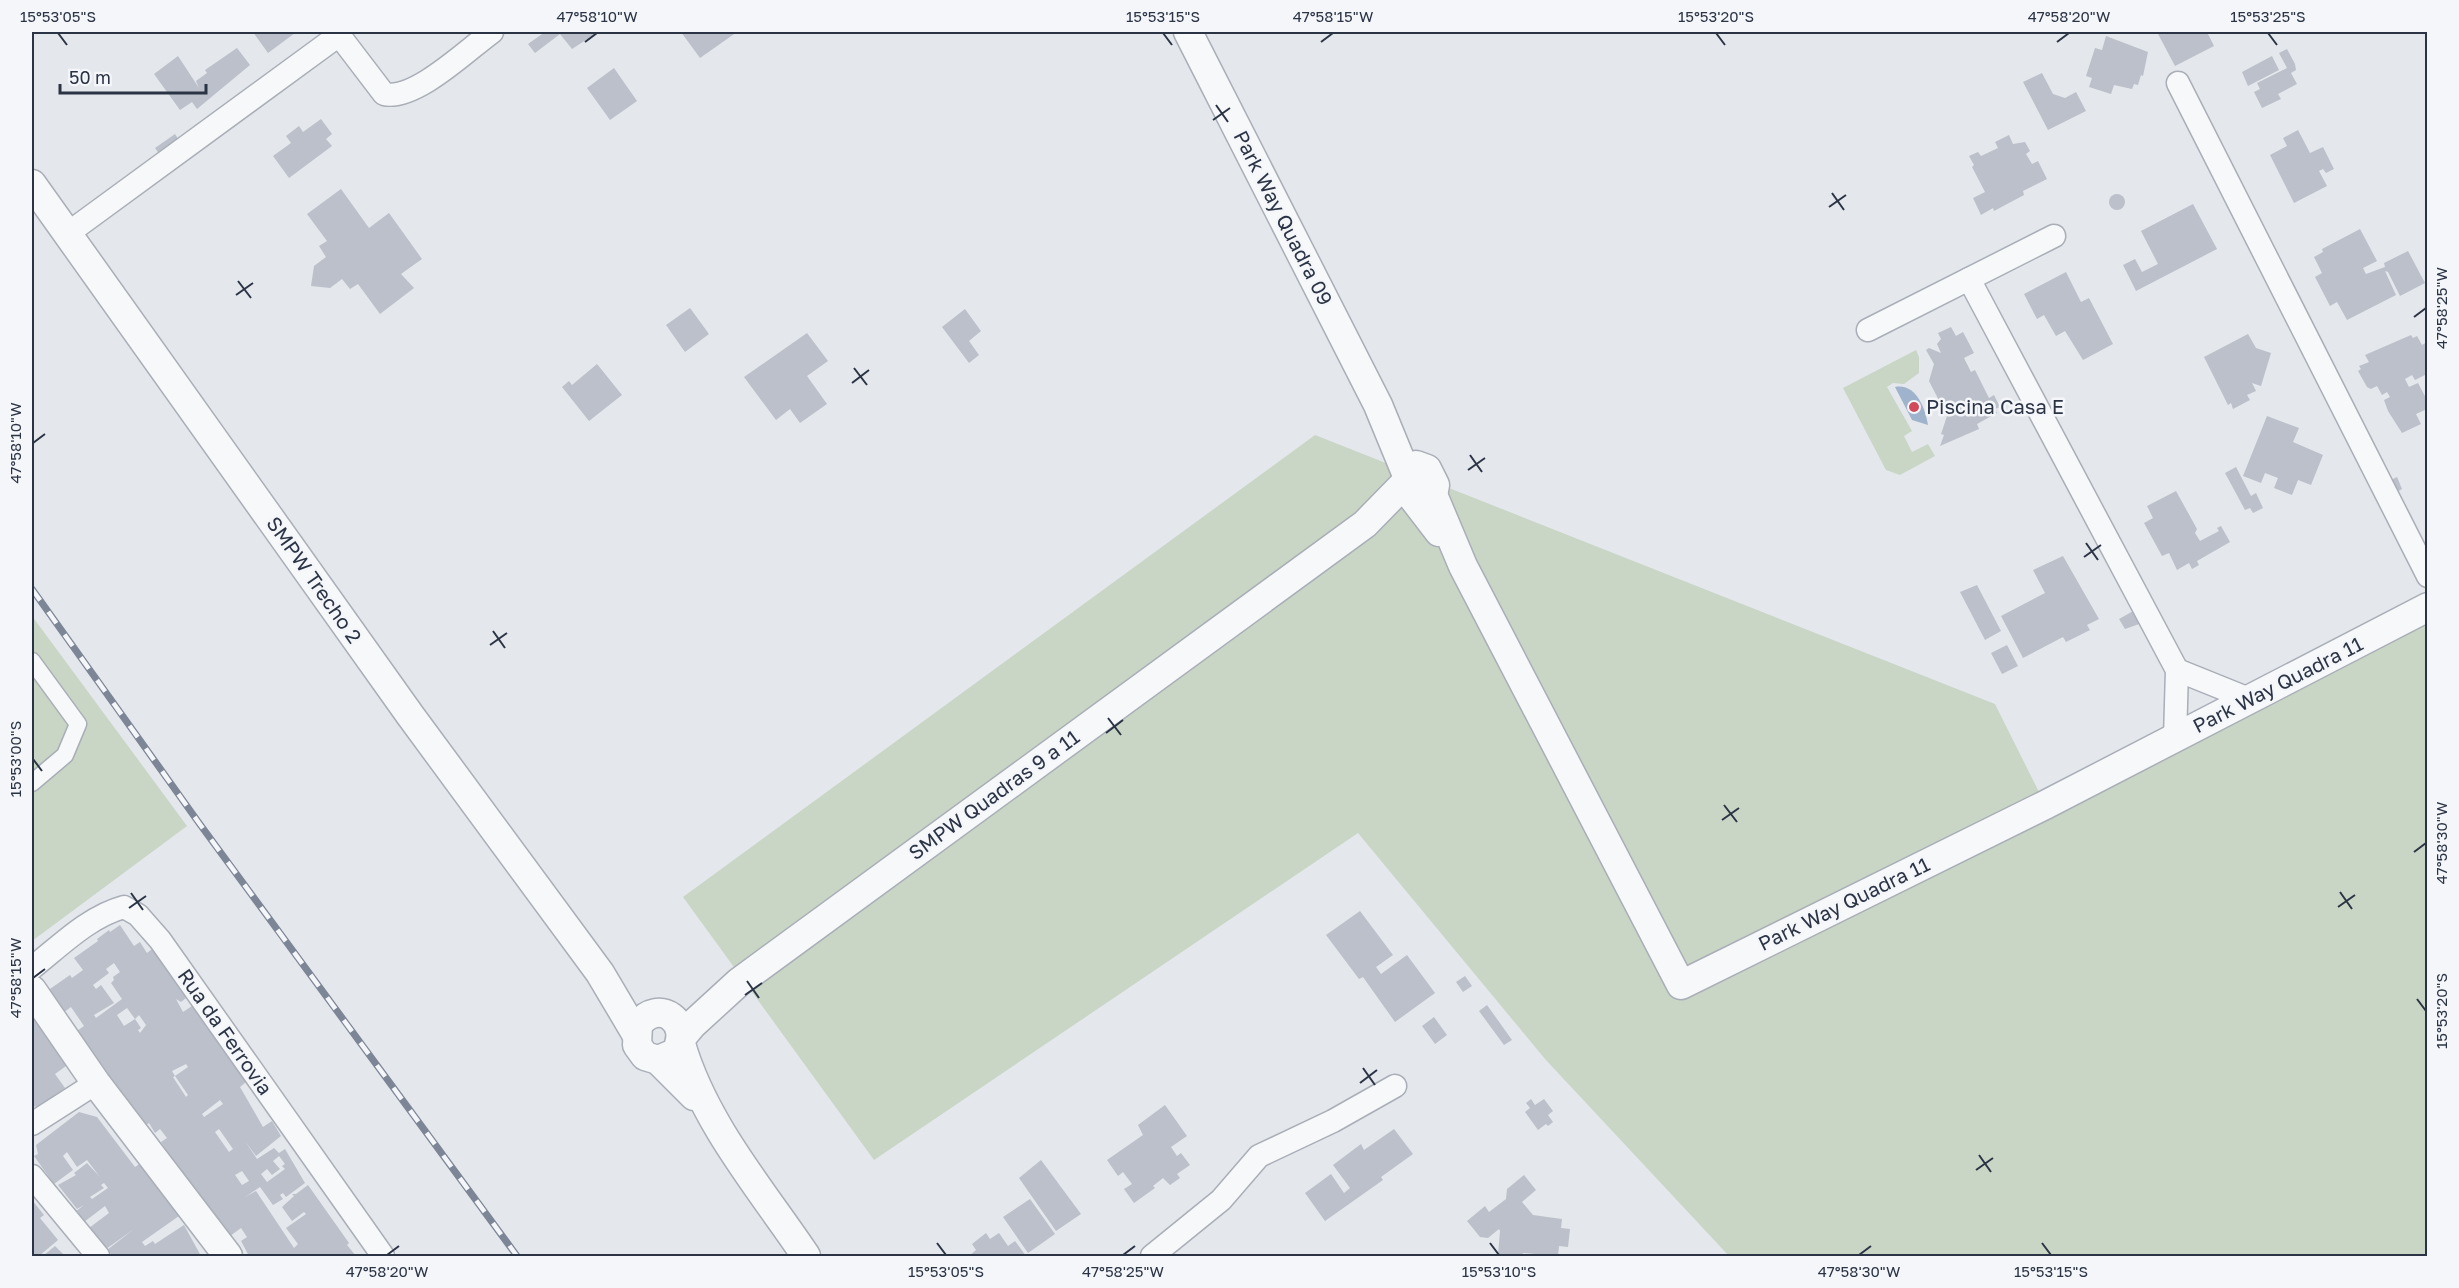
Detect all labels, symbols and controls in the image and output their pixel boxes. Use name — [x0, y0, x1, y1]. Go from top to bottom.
text: 15°53'05"S — [20, 7, 96, 25]
text: 47°58'10"W — [556, 7, 638, 25]
text: 15°53'15"S — [1126, 7, 1200, 25]
text: 47°58'15"W — [1293, 7, 1373, 25]
text: 15°53'20"S — [1678, 7, 1754, 25]
text: 47°58'20"W — [2028, 7, 2110, 25]
text: 15°53'25"S — [2230, 7, 2306, 25]
scale bar — [60, 57, 206, 95]
text: 50 m — [69, 66, 111, 88]
street label: Park Way Quadra 09 — [1229, 126, 1338, 309]
text: 47°58'25"W — [2432, 267, 2450, 349]
place label: Piscina Casa E — [1926, 394, 2064, 418]
marker: Piscina Casa E — [1907, 400, 1921, 414]
text: 47°58'10"W — [6, 402, 24, 484]
street label: SMPW Trecho 2 — [262, 512, 367, 647]
street label: Park Way Quadra 11 — [2189, 631, 2367, 737]
text: 15°53'00"S — [6, 721, 24, 797]
street label: SMPW Quadras 9 a 11 — [903, 724, 1084, 864]
text: 47°58'30"W — [2432, 802, 2450, 884]
street label: Park Way Quadra 11 — [1754, 851, 1933, 955]
text: 47°58'15"W — [6, 938, 24, 1018]
street label: Rua da Ferrovia — [173, 964, 278, 1099]
text: 15°53'20"S — [2432, 973, 2450, 1049]
text: 47°58'20"W — [346, 1262, 428, 1280]
text: 15°53'05"S — [908, 1262, 984, 1280]
text: 47°58'25"W — [1082, 1262, 1164, 1280]
text: 15°53'10"S — [1462, 1262, 1536, 1280]
text: 47°58'30"W — [1818, 1262, 1900, 1280]
text: 15°53'15"S — [2014, 1262, 2088, 1280]

